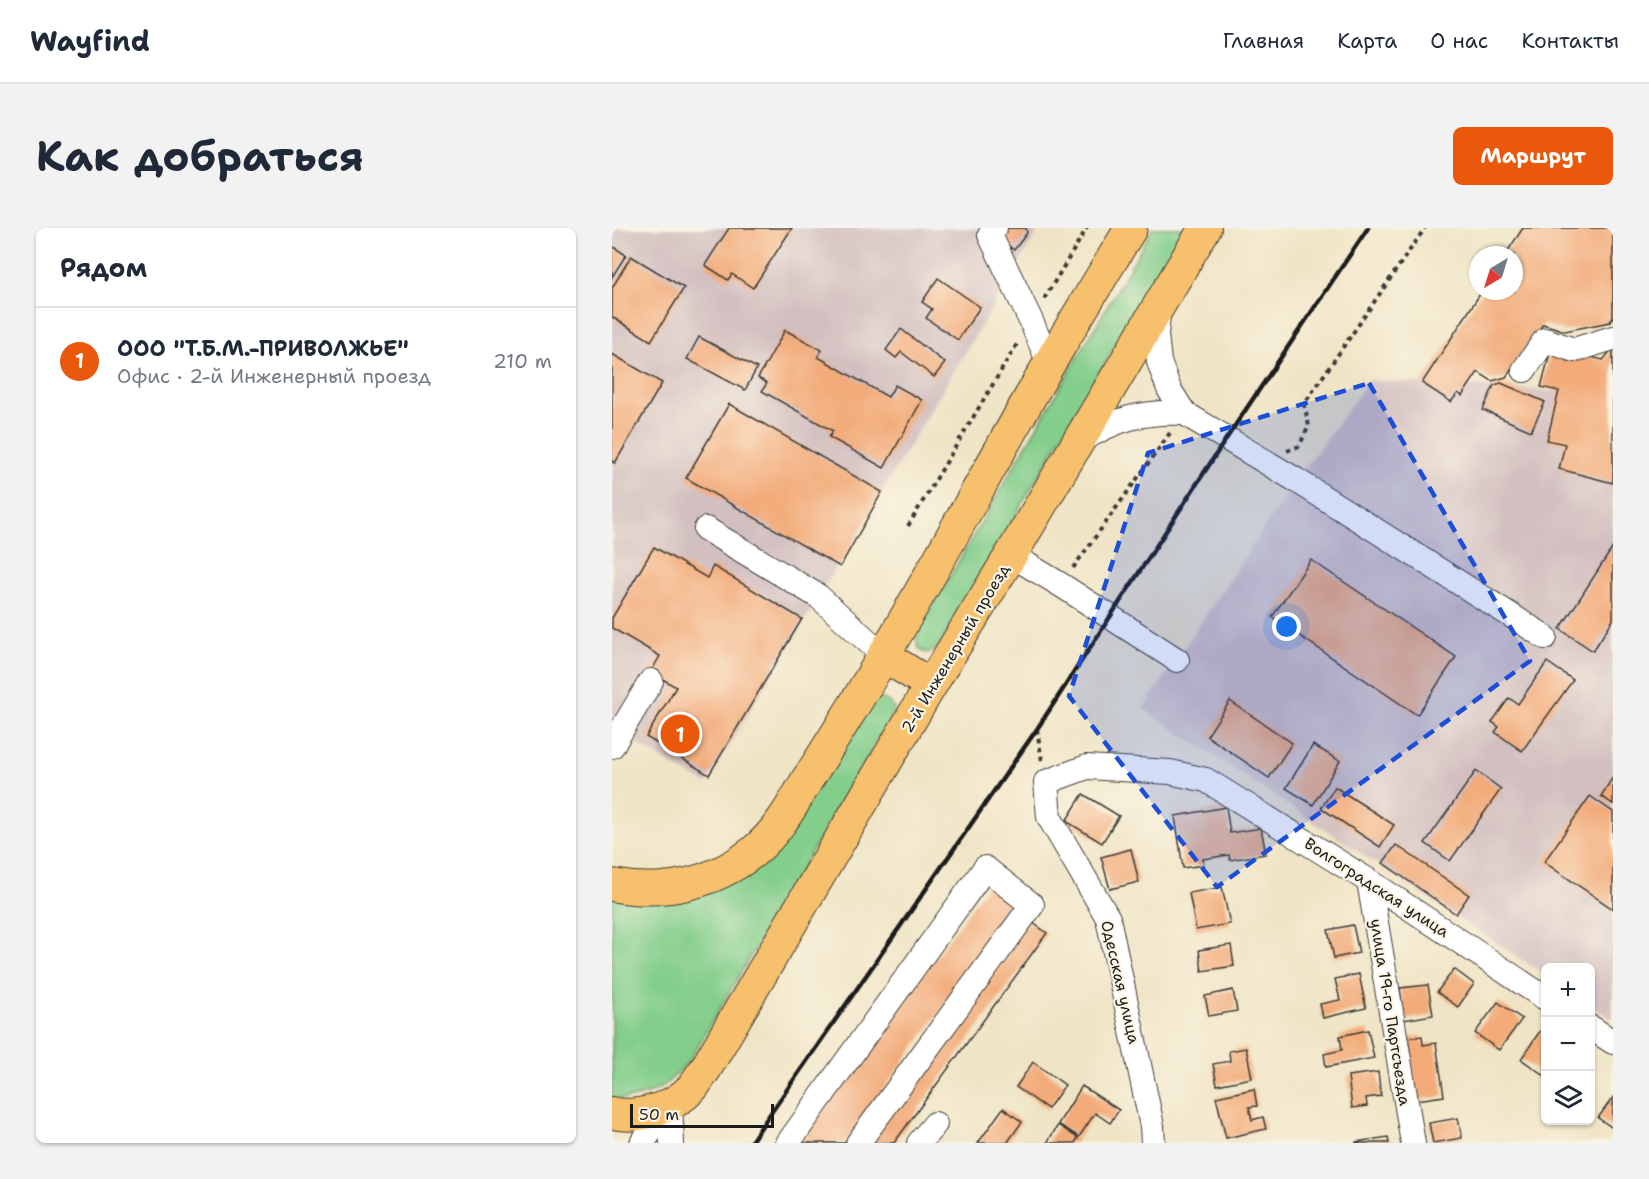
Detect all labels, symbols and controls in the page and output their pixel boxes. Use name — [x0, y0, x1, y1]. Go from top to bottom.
text: Wayfind — [30, 22, 150, 60]
text: Главная — [1223, 27, 1304, 55]
text: Карта — [1337, 27, 1397, 55]
text: О нас — [1430, 27, 1488, 55]
text: Контакты — [1521, 27, 1619, 55]
button: Маршрут — [1453, 127, 1613, 185]
text: Как добраться — [36, 128, 364, 184]
north arrow — [1469, 246, 1523, 300]
text: Рядом — [60, 250, 147, 285]
text: ООО "Т.Б.М.-ПРИВОЛЖЬЕ" — [117, 334, 409, 363]
text: 1 — [75, 348, 84, 374]
text: 210 m — [493, 348, 552, 374]
text: Офис · 2-й Инженерный проезд — [117, 363, 431, 389]
street label: 2-й Инженерный проезд — [897, 560, 1014, 737]
your location — [1272, 612, 1301, 641]
pin: 1 — [660, 712, 700, 756]
street label: Волгоградская улица — [1300, 833, 1453, 942]
street label: улица 19-го Партсъезда — [1365, 917, 1416, 1107]
street label: Одесская улица — [1096, 918, 1145, 1046]
map controls — [1541, 963, 1595, 1125]
button: + — [1541, 963, 1595, 1017]
button: − — [1541, 1017, 1595, 1071]
button: layers — [1541, 1071, 1595, 1125]
scale bar — [630, 1101, 774, 1128]
text: 50 m — [639, 1104, 679, 1125]

